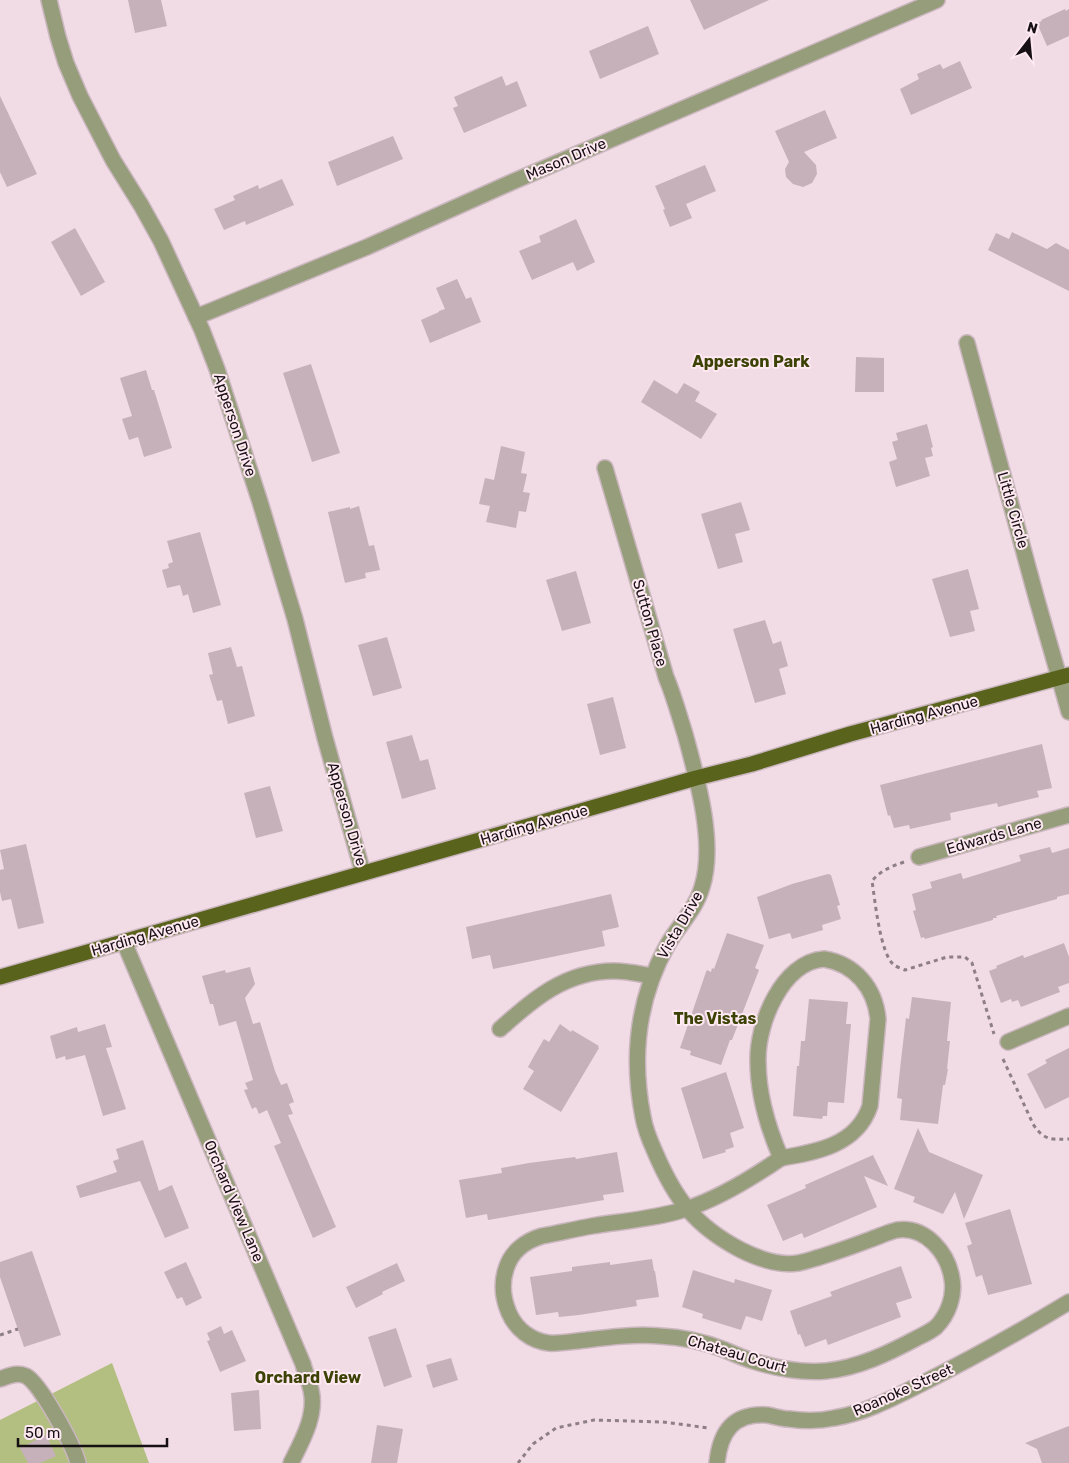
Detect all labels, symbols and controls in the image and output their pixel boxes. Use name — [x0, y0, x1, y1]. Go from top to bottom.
north arrow — [1004, 15, 1054, 65]
text: N — [1025, 18, 1040, 38]
street label: Mason Drive — [523, 134, 609, 184]
district label: Apperson Park — [692, 352, 810, 371]
street label: Apperson Drive — [210, 371, 260, 479]
street label: Little Circle — [993, 470, 1033, 550]
street label: Sutton Place — [629, 577, 671, 669]
street label: Harding Avenue — [868, 692, 980, 738]
street label: Apperson Drive — [324, 760, 370, 868]
street label: Harding Avenue — [478, 801, 590, 849]
street label: Edwards Lane — [944, 814, 1044, 858]
street label: Vista Drive — [653, 888, 707, 962]
street label: Harding Avenue — [89, 912, 201, 960]
district label: The Vistas — [674, 1009, 757, 1028]
street label: Orchard View Lane — [200, 1137, 268, 1265]
street label: Chateau Court — [686, 1331, 789, 1377]
street label: Roanoke Street — [850, 1360, 956, 1420]
district label: Orchard View — [255, 1368, 362, 1387]
scale bar — [18, 1416, 166, 1448]
text: 50 m — [25, 1424, 60, 1442]

